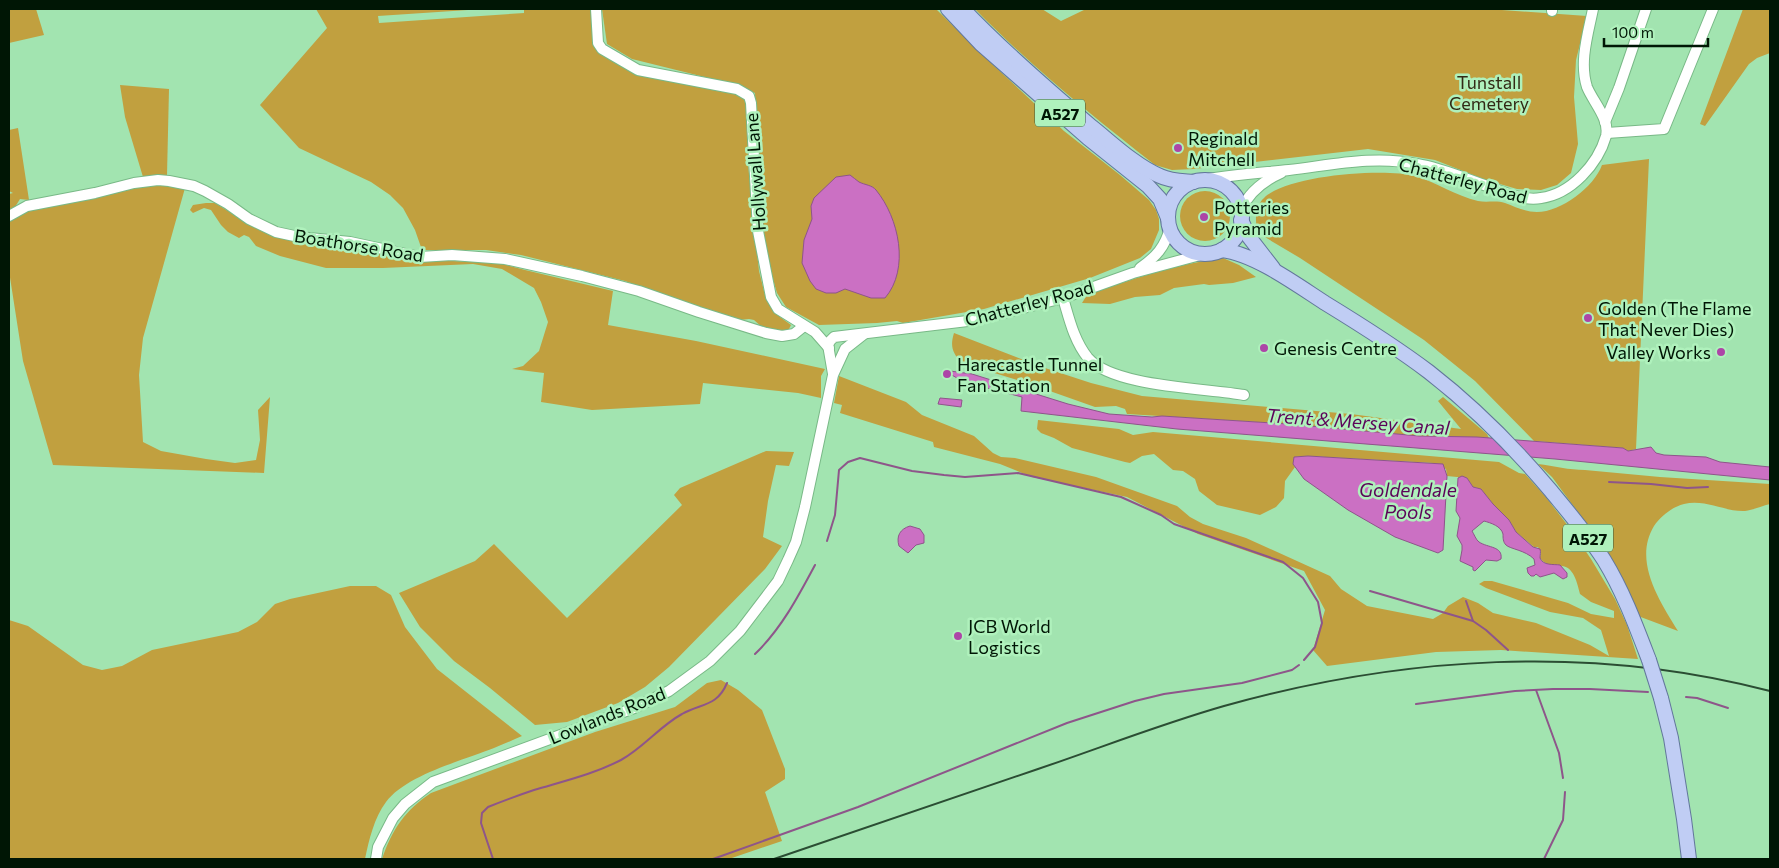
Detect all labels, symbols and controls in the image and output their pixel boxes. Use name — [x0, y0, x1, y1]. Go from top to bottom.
scale bar — [1604, 15, 1708, 47]
text: 100 m — [1612, 23, 1654, 41]
park label: Tunstall Cemetery — [1449, 71, 1529, 114]
road number: A527 — [1035, 100, 1085, 126]
street label: Hollywall Lane — [740, 112, 770, 232]
place label: Reginald Mitchell — [1188, 127, 1258, 170]
marker: Reginald Mitchell — [1172, 142, 1184, 154]
street label: Chatterley Road — [1396, 152, 1530, 208]
place label: Potteries Pyramid — [1214, 196, 1289, 239]
marker: Potteries Pyramid — [1198, 211, 1210, 223]
street label: Boathorse Road — [293, 224, 425, 266]
street label: Chatterley Road — [962, 275, 1096, 331]
place label: Golden (The Flame That Never Dies) — [1598, 297, 1751, 340]
marker: Golden (The Flame That Never Dies) — [1582, 312, 1594, 324]
place label: Genesis Centre — [1274, 337, 1397, 359]
place label: Valley Works — [1606, 341, 1711, 363]
marker: Genesis Centre — [1258, 342, 1270, 354]
marker: Valley Works — [1715, 346, 1727, 358]
place label: Harecastle Tunnel Fan Station — [957, 353, 1102, 396]
marker: Harecastle Tunnel Fan Station — [941, 368, 953, 380]
water label: Trent & Mersey Canal — [1266, 403, 1452, 439]
water label: Goldendale Pools — [1359, 478, 1457, 523]
road number: A527 — [1563, 524, 1613, 552]
place label: JCB World Logistics — [968, 615, 1051, 658]
marker: JCB World Logistics — [952, 630, 964, 642]
street label: Lowlands Road — [546, 682, 668, 748]

